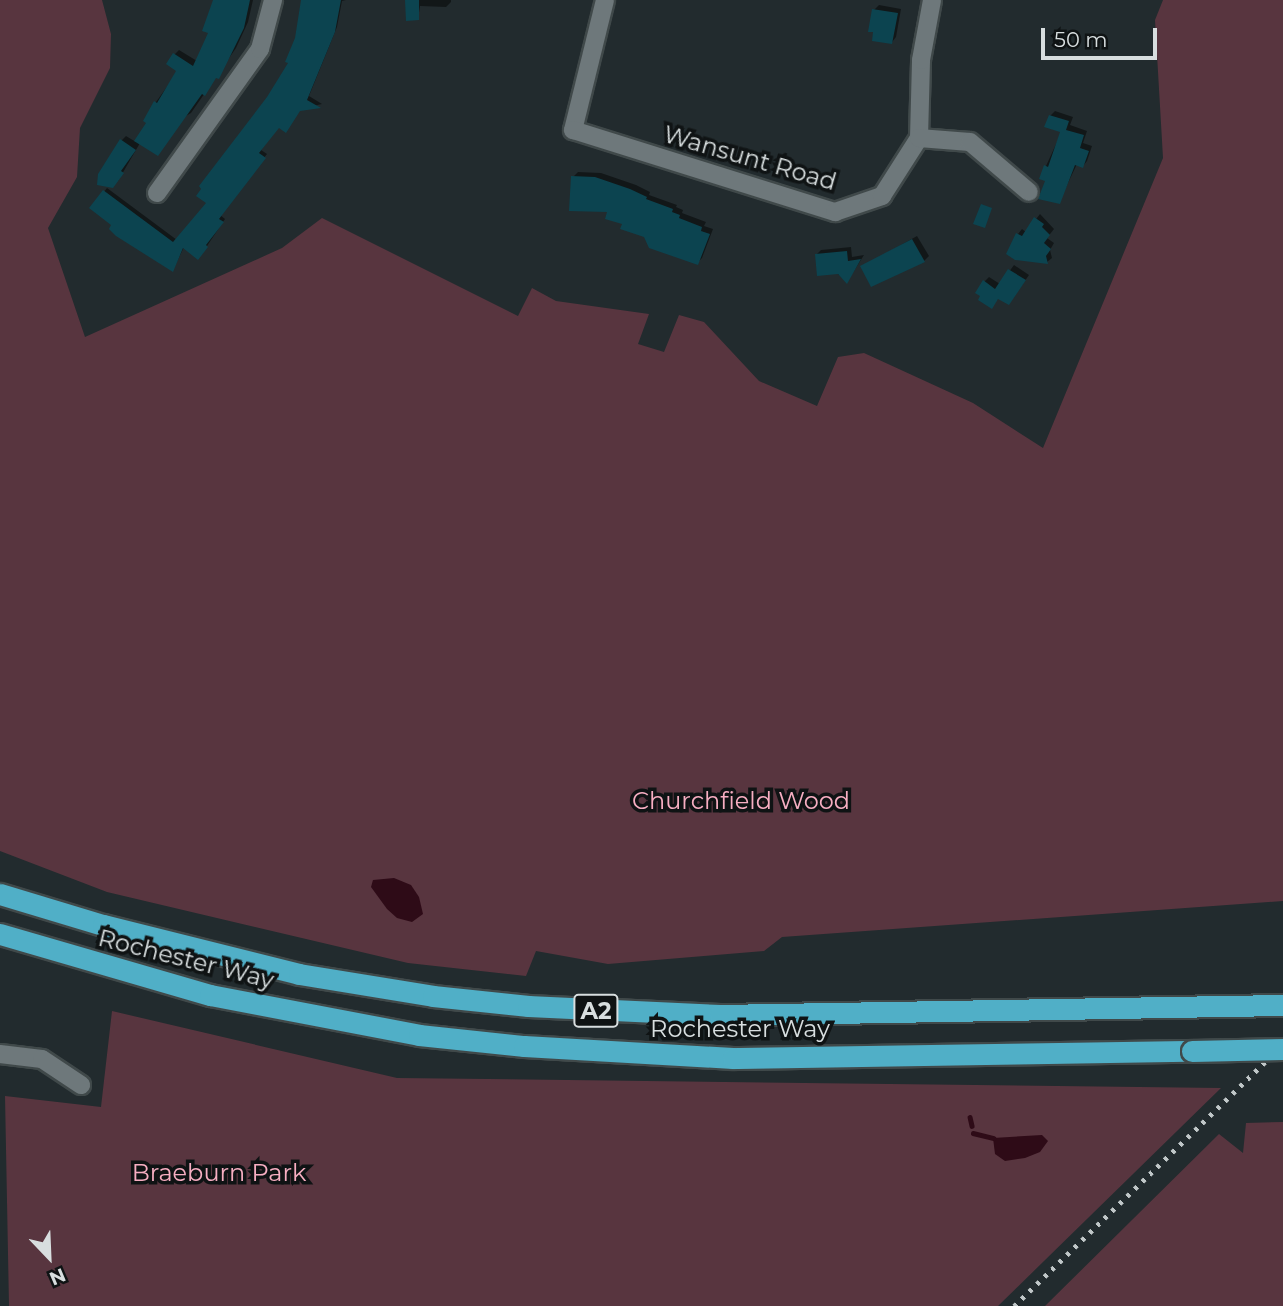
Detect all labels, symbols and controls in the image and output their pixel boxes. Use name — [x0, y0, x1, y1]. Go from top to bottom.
scale bar — [1045, 14, 1160, 58]
text: 50 m — [1054, 27, 1108, 52]
street label: Wansunt Road — [660, 120, 840, 196]
park label: Churchfield Wood — [632, 787, 850, 815]
street label: Rochester Way — [95, 923, 277, 995]
road number: A2 — [573, 992, 619, 1030]
street label: Rochester Way — [650, 1015, 830, 1043]
park label: Braeburn Park — [132, 1159, 306, 1187]
north arrow — [14, 1222, 84, 1292]
text: N — [46, 1263, 69, 1290]

